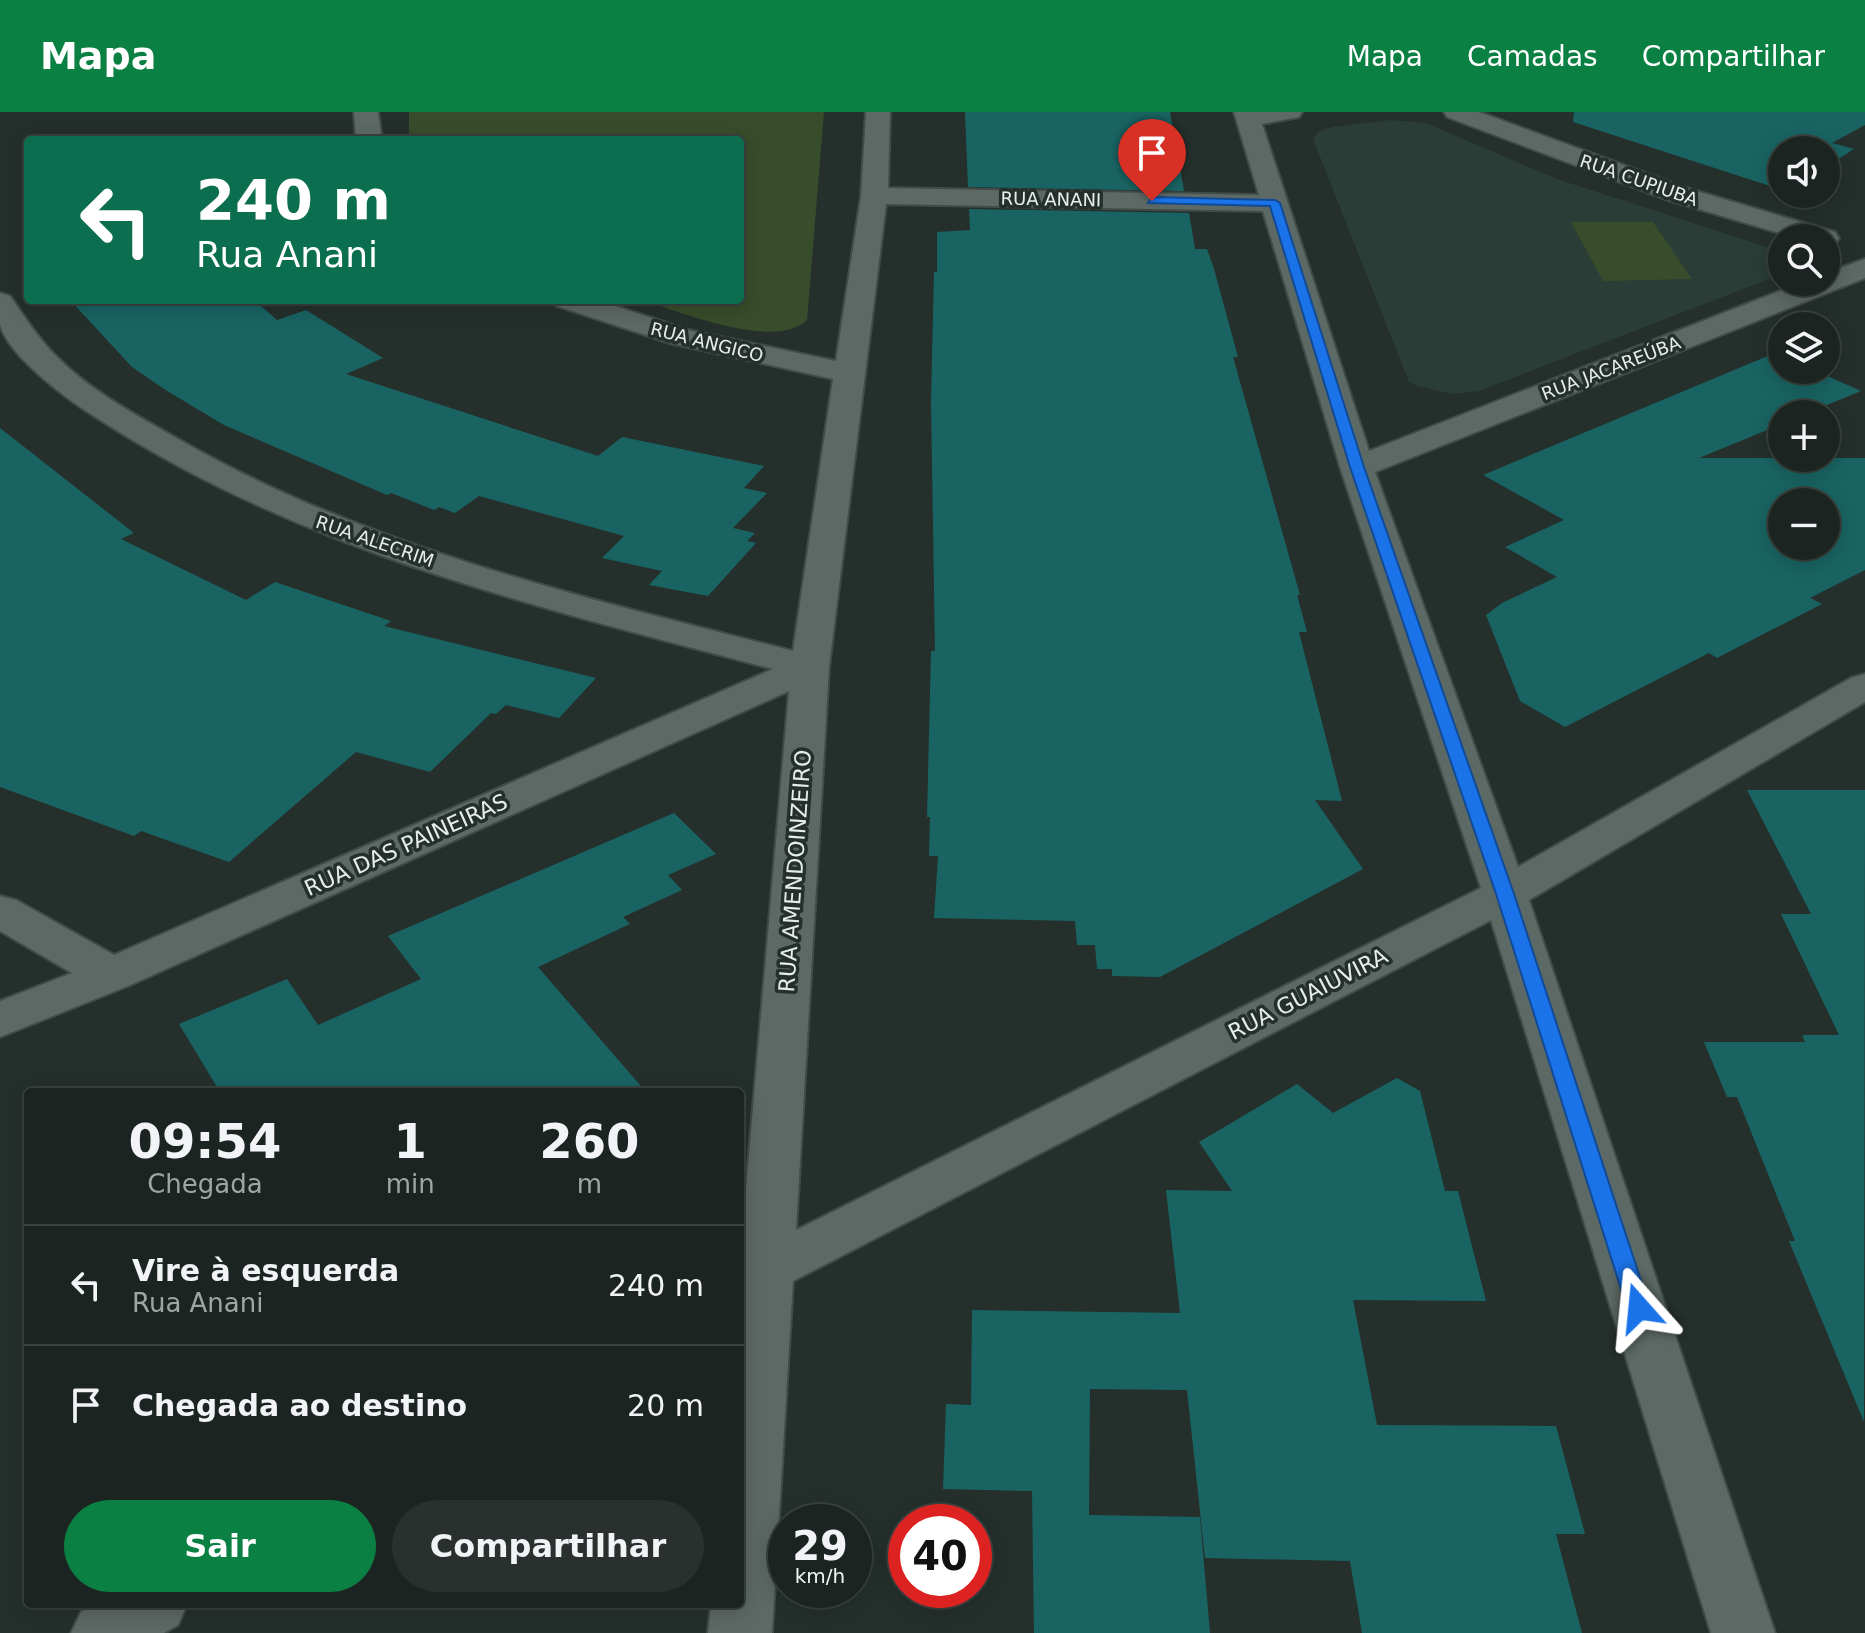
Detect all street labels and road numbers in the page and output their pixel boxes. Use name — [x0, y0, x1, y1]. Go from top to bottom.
street label: RUA CUPIUBA — [1577, 150, 1701, 210]
street label: RUA ANANI — [1001, 188, 1101, 210]
street label: RUA ANGICO — [648, 318, 766, 366]
street label: RUA JACAREÚBA — [1538, 332, 1684, 404]
street label: RUA ALECRIM — [313, 511, 437, 571]
street label: RUA AMENDOINZEIRO — [774, 749, 816, 993]
street label: RUA DAS PAINEIRAS — [301, 789, 511, 901]
street label: RUA GUAIUVIRA — [1224, 943, 1392, 1045]

